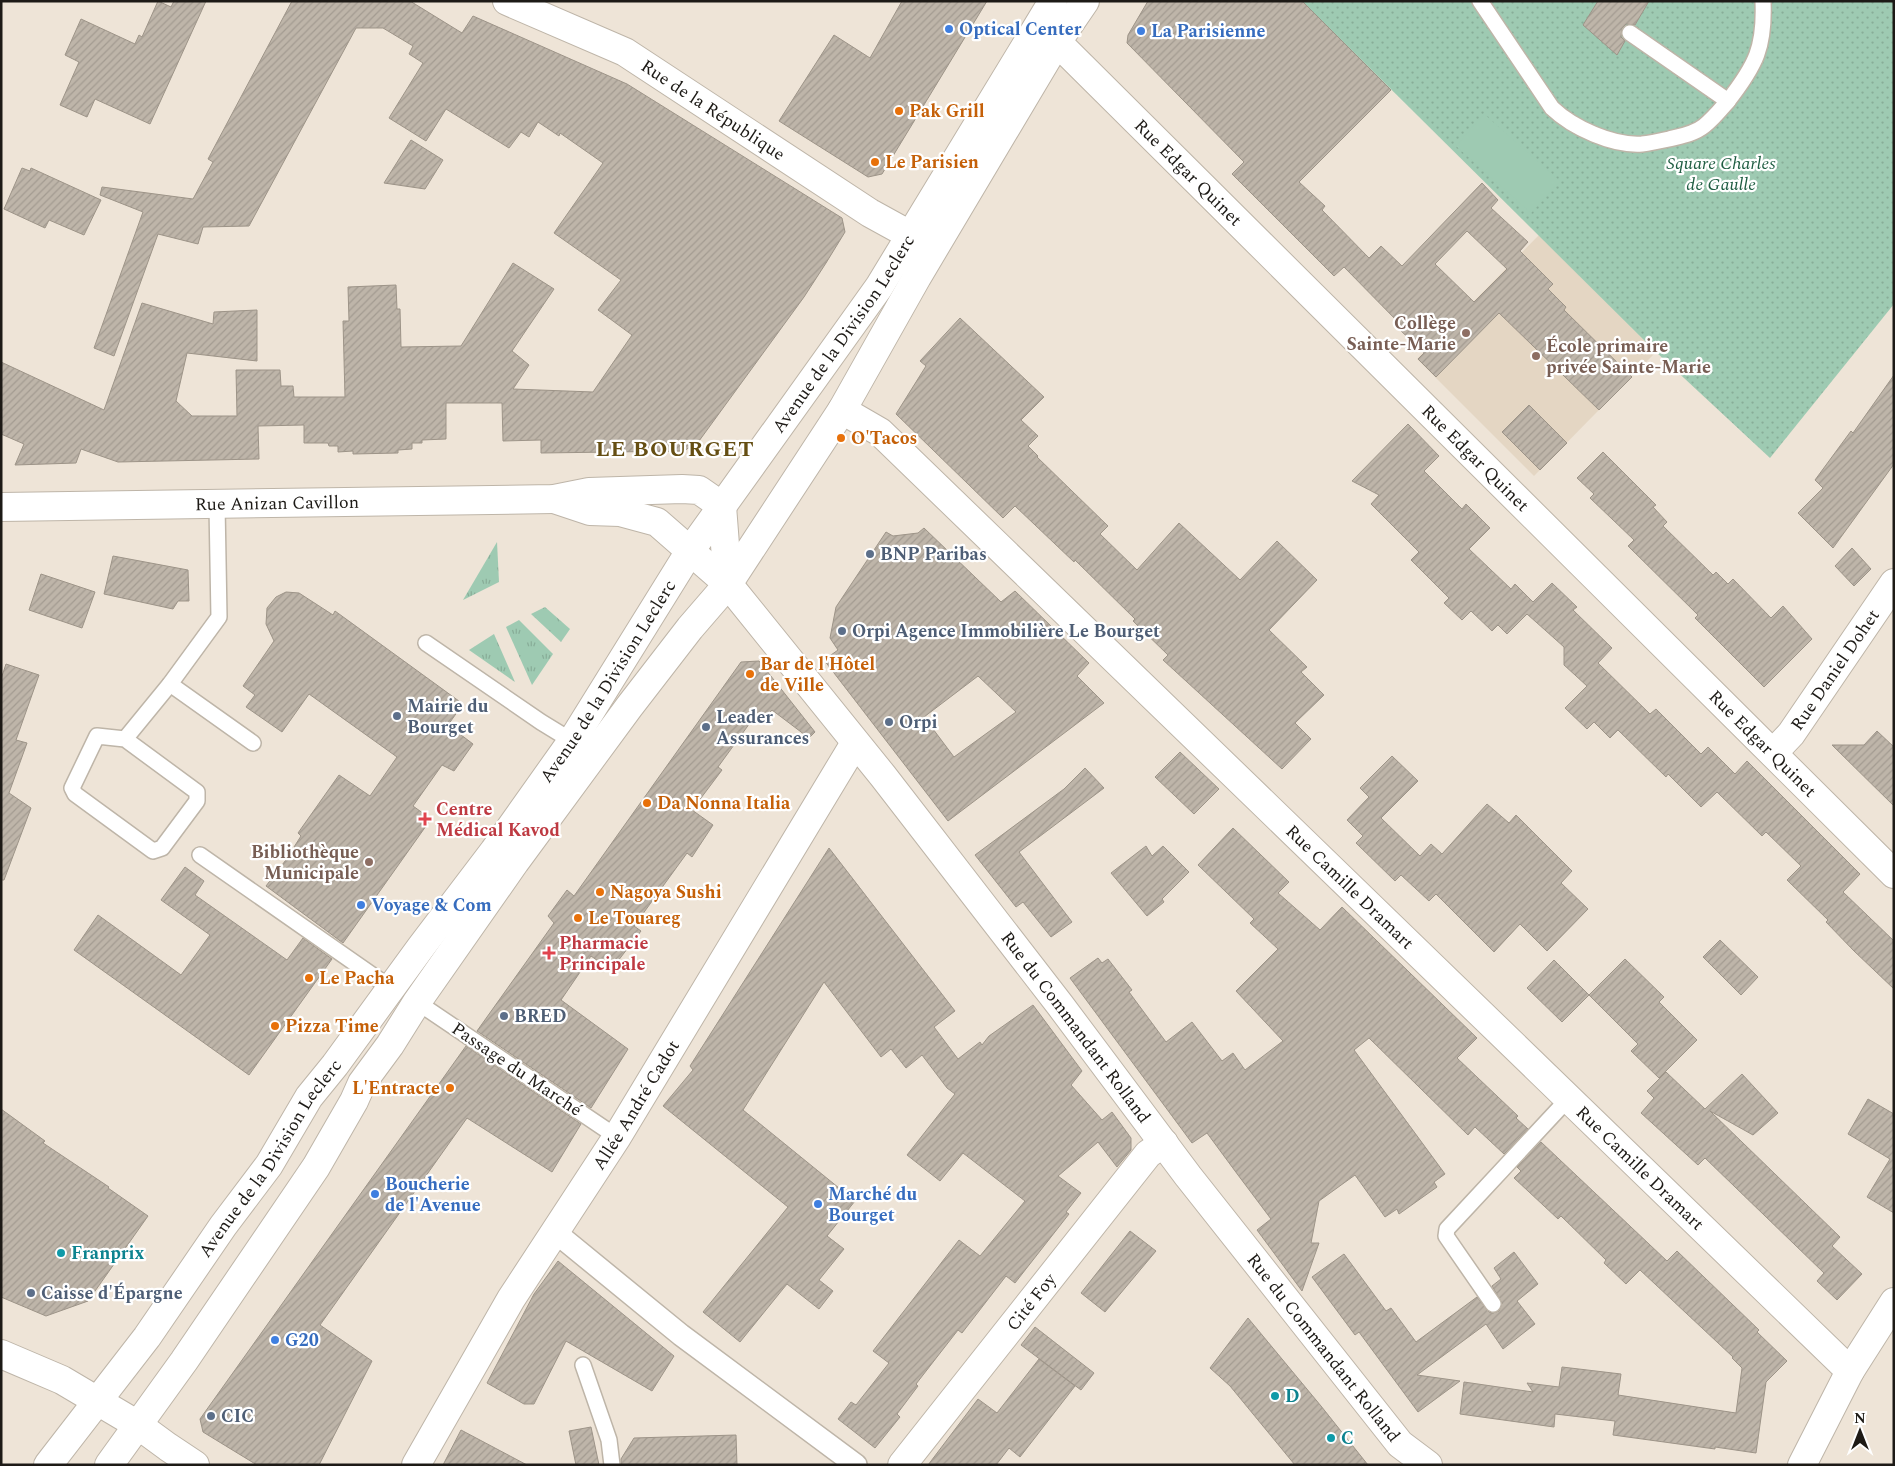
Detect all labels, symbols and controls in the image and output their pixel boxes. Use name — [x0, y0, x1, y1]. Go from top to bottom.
place label: Optical Center — [959, 16, 1082, 43]
place label: La Parisienne — [1151, 18, 1265, 45]
marker: Optical Center — [943, 23, 955, 35]
marker: La Parisienne — [1135, 25, 1147, 37]
street label: Rue de la République — [635, 53, 790, 168]
place label: Pak Grill — [909, 98, 985, 125]
marker: Pak Grill — [893, 105, 905, 117]
street label: Rue Edgar Quinet — [1128, 113, 1248, 233]
place label: Le Parisien — [885, 149, 979, 176]
park label: Square Charles de Gaulle — [1666, 150, 1776, 198]
marker: Le Parisien — [869, 156, 881, 168]
street label: Avenue de la Division Leclerc — [765, 229, 922, 439]
place label: Collège Sainte-Marie — [1347, 310, 1456, 358]
marker: Collège Sainte-Marie — [1460, 327, 1472, 339]
place label: École primaire privée Sainte-Marie — [1546, 333, 1711, 381]
marker: École primaire privée Sainte-Marie — [1530, 350, 1542, 362]
street label: Rue Edgar Quinet — [1415, 398, 1535, 518]
place label: O'Tacos — [851, 425, 917, 452]
marker: O'Tacos — [835, 432, 847, 444]
district label: LE BOURGET — [595, 433, 755, 466]
street label: Rue Anizan Cavillon — [195, 489, 359, 518]
place label: BNP Paribas — [880, 541, 987, 568]
marker: BNP Paribas — [864, 548, 876, 560]
street label: Avenue de la Division Leclerc — [533, 575, 683, 789]
street label: Rue Daniel Dohet — [1784, 604, 1886, 736]
place label: Orpi Agence Immobilière Le Bourget — [852, 618, 1160, 645]
marker: Orpi Agence Immobilière Le Bourget — [836, 625, 848, 637]
place label: Bar de l'Hôtel de Ville — [760, 651, 875, 699]
marker: Bar de l'Hôtel de Ville — [744, 668, 756, 680]
street label: Rue Edgar Quinet — [1702, 684, 1823, 804]
place label: Mairie du Bourget — [407, 693, 489, 741]
place label: Leader Assurances — [716, 704, 809, 752]
place label: Orpi — [899, 709, 937, 736]
marker: Mairie du Bourget — [391, 710, 403, 722]
marker: Orpi — [883, 716, 895, 728]
marker: Leader Assurances — [700, 721, 712, 733]
place label: Da Nonna Italia — [657, 790, 791, 817]
place label: Centre Médical Kavod — [436, 796, 560, 844]
marker: Da Nonna Italia — [641, 797, 653, 809]
marker: Centre Médical Kavod — [418, 812, 432, 826]
street label: Rue Camille Dramart — [1279, 819, 1420, 956]
place label: Bibliothèque Municipale — [251, 839, 359, 887]
marker: Bibliothèque Municipale — [363, 856, 375, 868]
place label: Nagoya Sushi — [610, 879, 722, 906]
marker: Nagoya Sushi — [594, 886, 606, 898]
place label: Voyage & Com — [371, 892, 492, 919]
marker: Voyage & Com — [355, 899, 367, 911]
place label: Le Touareg — [588, 905, 681, 932]
marker: Le Touareg — [572, 912, 584, 924]
street label: Rue du Commandant Rolland — [994, 926, 1157, 1129]
place label: Pharmacie Principale — [559, 930, 648, 978]
marker: Pharmacie Principale — [543, 947, 555, 959]
place label: Le Pacha — [319, 965, 395, 992]
marker: Le Pacha — [303, 972, 315, 984]
place label: BRED — [514, 1003, 567, 1030]
marker: BRED — [498, 1010, 510, 1022]
place label: Pizza Time — [285, 1013, 379, 1040]
street label: Passage du Marché — [446, 1016, 588, 1123]
marker: Pizza Time — [269, 1020, 281, 1032]
street label: Allée André Cadot — [586, 1035, 687, 1176]
street label: Avenue de la Division Leclerc — [192, 1054, 349, 1263]
place label: L'Entracte — [352, 1075, 440, 1102]
marker: L'Entracte — [444, 1082, 456, 1094]
street label: Rue Camille Dramart — [1569, 1100, 1710, 1237]
place label: Boucherie de l'Avenue — [385, 1171, 481, 1219]
place label: Marché du Bourget — [828, 1181, 917, 1229]
marker: Boucherie de l'Avenue — [369, 1188, 381, 1200]
marker: Marché du Bourget — [812, 1198, 824, 1210]
place label: Franprix — [71, 1240, 144, 1267]
marker: Franprix — [55, 1247, 67, 1259]
street label: Rue du Commandant Rolland — [1242, 1249, 1406, 1445]
street label: Cité Foy — [1000, 1266, 1064, 1337]
place label: Caisse d'Épargne — [41, 1280, 183, 1307]
marker: Caisse d'Épargne — [25, 1287, 37, 1299]
place label: G20 — [285, 1327, 319, 1354]
marker: G20 — [269, 1334, 281, 1346]
place label: D — [1285, 1383, 1299, 1410]
marker: D — [1269, 1390, 1281, 1402]
place label: CIC — [221, 1403, 254, 1430]
north arrow — [1835, 1406, 1885, 1456]
text: N — [1854, 1408, 1866, 1429]
marker: CIC — [205, 1410, 217, 1422]
place label: C — [1341, 1427, 1354, 1449]
marker: C — [1325, 1432, 1337, 1444]

